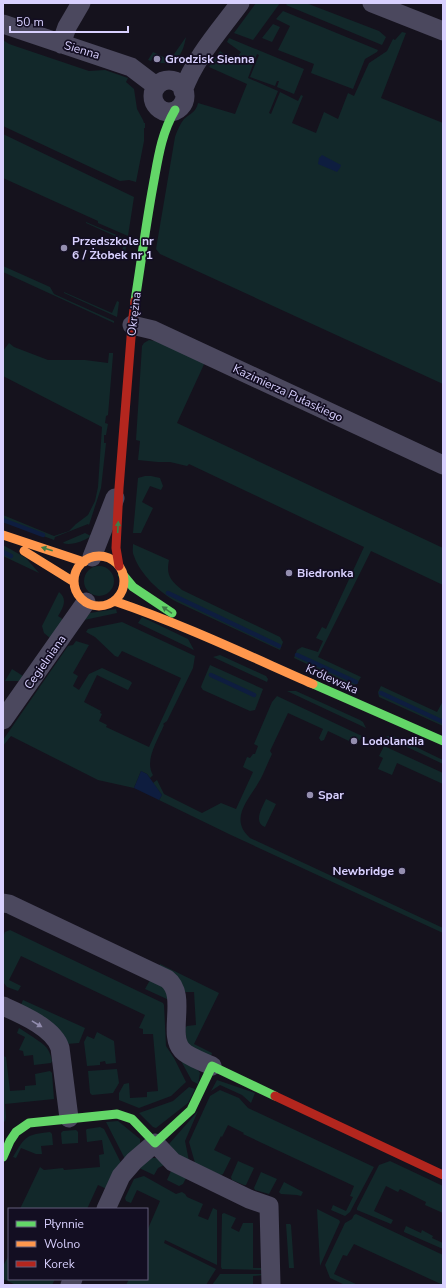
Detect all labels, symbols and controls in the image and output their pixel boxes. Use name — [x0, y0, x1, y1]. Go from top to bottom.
scale bar — [10, 8, 128, 34]
text: 50 m — [16, 14, 44, 30]
street label: Sienna — [62, 37, 102, 63]
place label: Grodzisk Sienna — [165, 51, 255, 67]
marker: Grodzisk Sienna — [152, 54, 162, 64]
place label: Przedszkole nr 6 / Żłobek nr 1 — [72, 233, 154, 263]
marker: Przedszkole nr 6 / Żłobek nr 1 — [59, 243, 69, 253]
street label: Okrężna — [123, 291, 145, 337]
street label: Kazimierza Pułaskiego — [230, 360, 346, 426]
one-way arrow — [114, 521, 121, 533]
one-way arrow — [40, 546, 52, 552]
place label: Biedronka — [297, 565, 354, 581]
marker: Biedronka — [284, 568, 294, 578]
one-way arrow — [162, 606, 173, 613]
street label: Cegielniana — [20, 632, 70, 692]
street label: Królewska — [303, 660, 361, 698]
place label: Lodolandia — [362, 733, 424, 749]
marker: Lodolandia — [349, 736, 359, 746]
place label: Spar — [318, 787, 344, 803]
marker: Spar — [305, 790, 315, 800]
place label: Newbridge — [332, 863, 394, 879]
marker: Newbridge — [397, 866, 407, 876]
one-way arrow — [31, 1021, 43, 1028]
legend — [8, 1208, 148, 1280]
text: Płynnie — [44, 1216, 84, 1232]
text: Wolno — [44, 1236, 81, 1252]
text: Korek — [44, 1256, 76, 1272]

